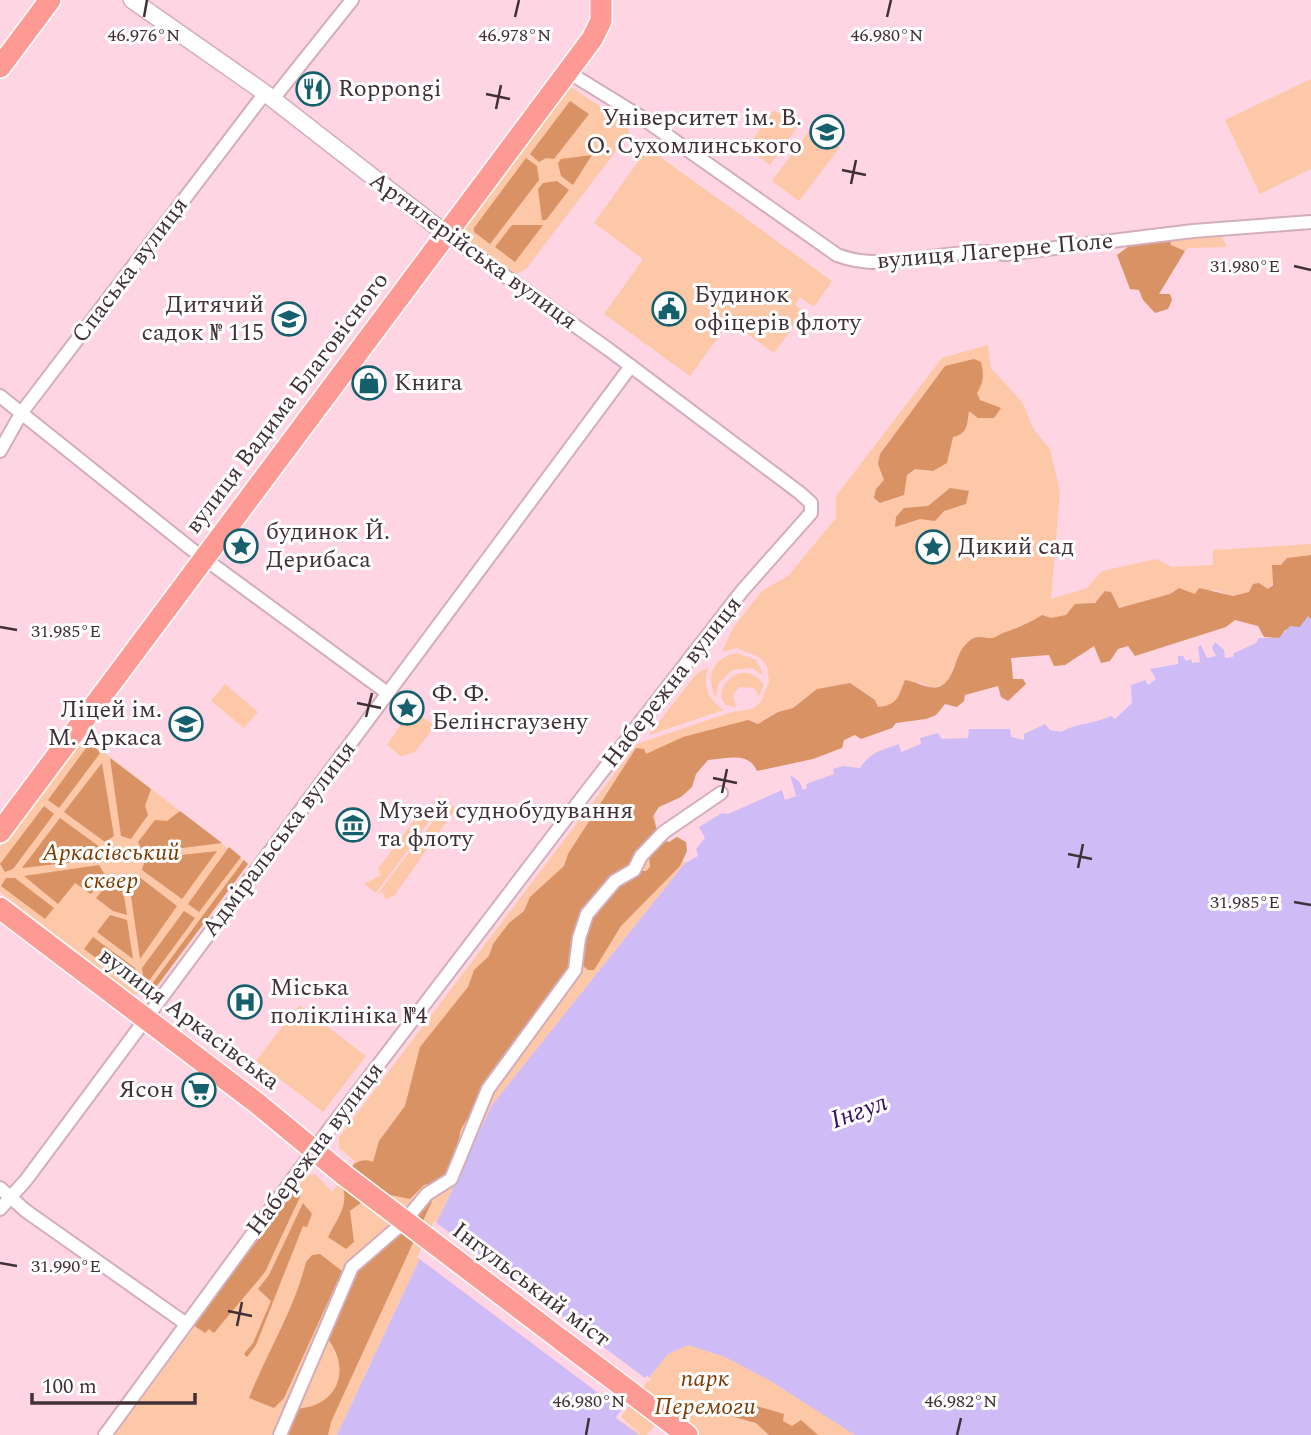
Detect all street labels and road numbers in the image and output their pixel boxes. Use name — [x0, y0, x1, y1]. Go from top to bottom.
street label: Артилерійська вулиця — [361, 163, 585, 339]
street label: Спаська вулиця — [63, 189, 197, 351]
street label: вулиця Лагерне Поле — [875, 223, 1115, 279]
street label: вулиця Вадима Благовісного — [176, 264, 398, 542]
street label: Набережна вулиця — [593, 588, 751, 776]
street label: Адміральська вулиця — [193, 733, 365, 945]
street label: вулиця Аркасівська — [91, 939, 288, 1100]
street label: Набережна вулиця — [238, 1054, 392, 1244]
street label: Інгульський міст — [444, 1213, 618, 1357]

